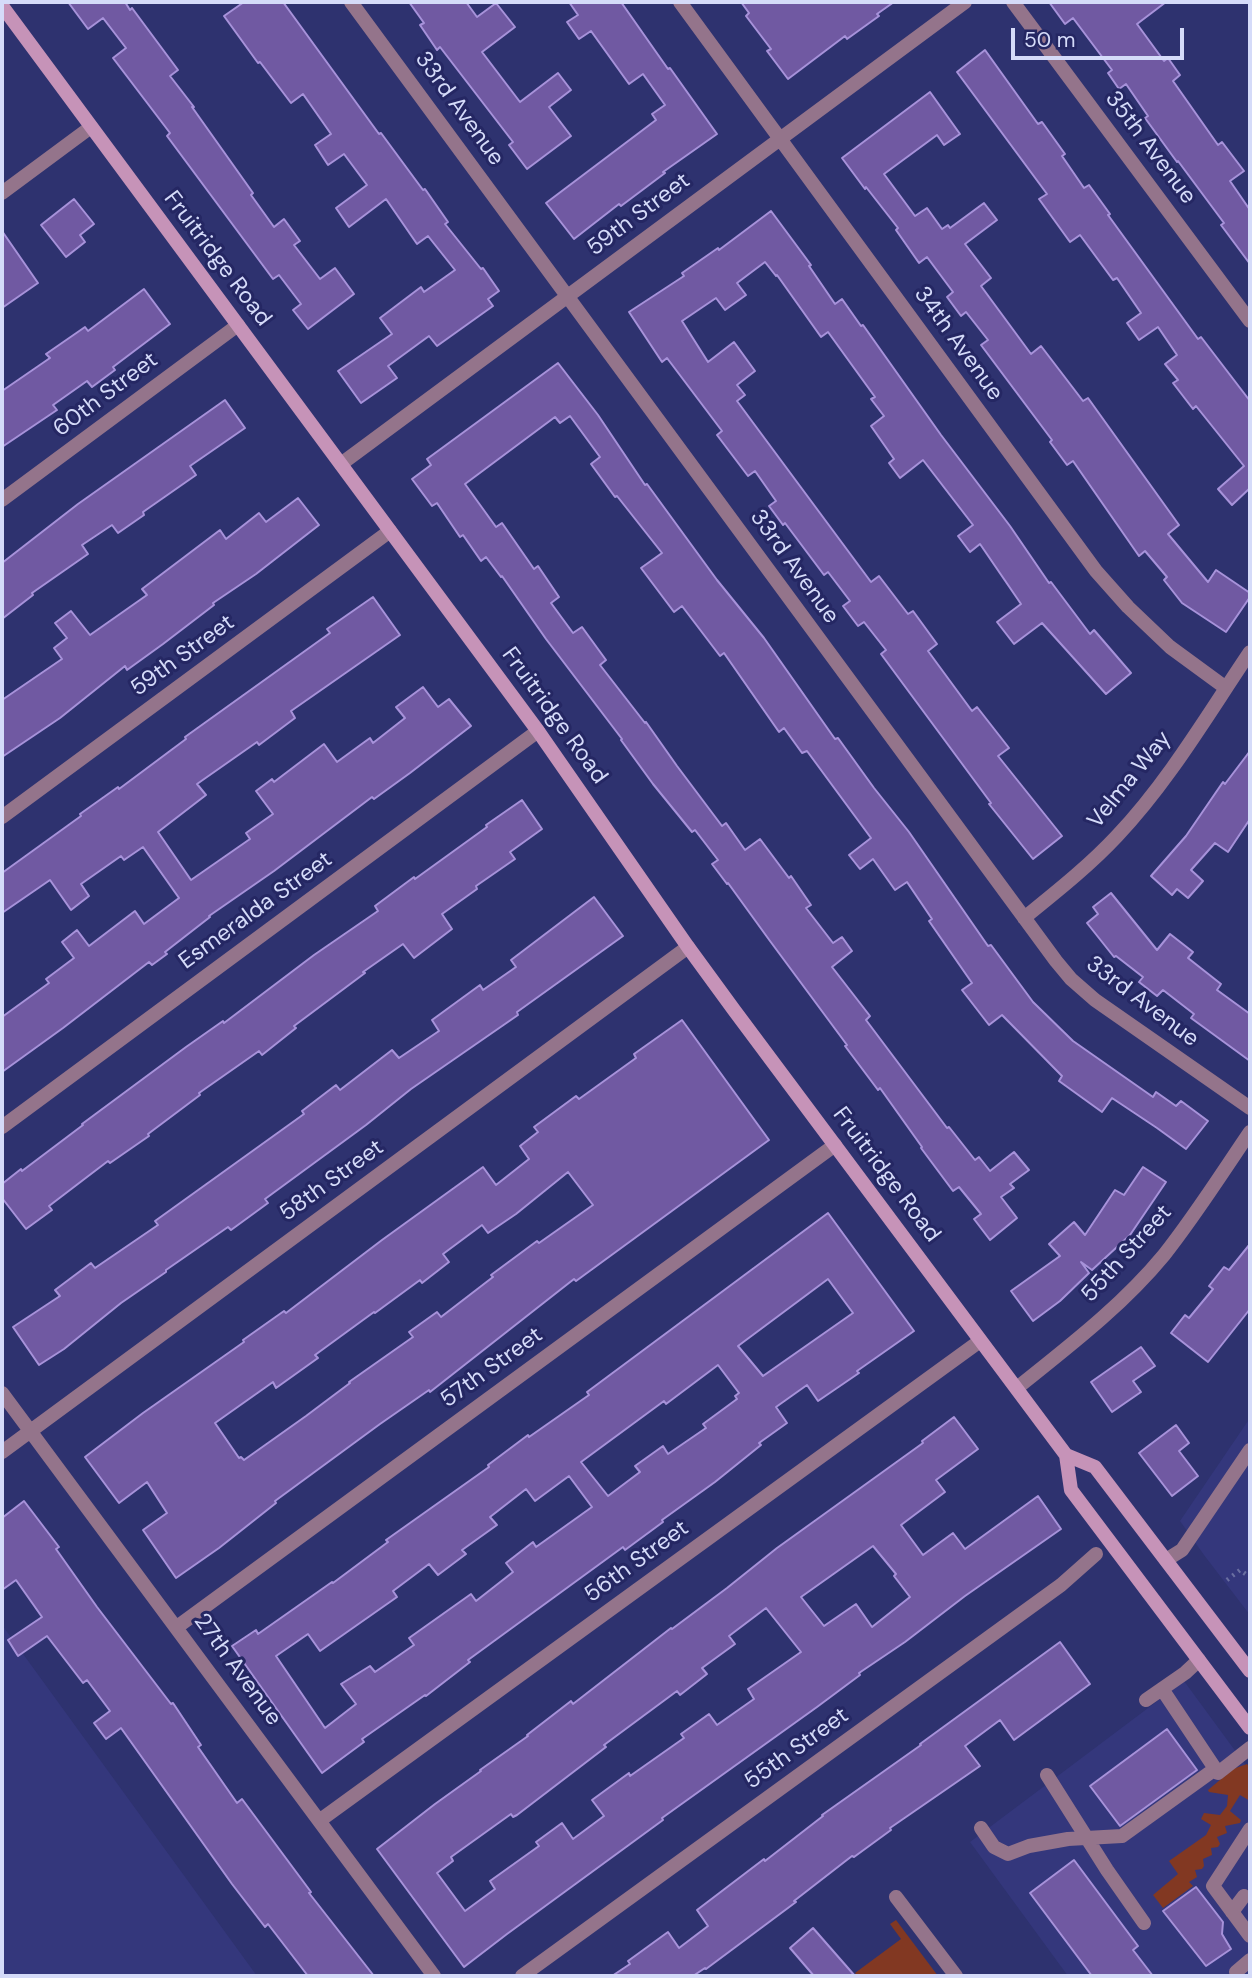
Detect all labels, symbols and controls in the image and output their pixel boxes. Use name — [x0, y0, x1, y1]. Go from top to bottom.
scale bar — [1014, 14, 1187, 58]
text: 50 m — [1024, 26, 1075, 54]
street label: 33rd Avenue — [408, 47, 510, 171]
street label: 35th Avenue — [1099, 86, 1201, 210]
street label: 59th Street — [582, 167, 696, 263]
street label: Fruitridge Road — [157, 186, 277, 332]
street label: 34th Avenue — [907, 282, 1009, 406]
street label: 60th Street — [48, 347, 164, 443]
street label: 33rd Avenue — [743, 505, 845, 629]
street label: 59th Street — [126, 609, 240, 703]
street label: Fruitridge Road — [495, 642, 613, 790]
street label: Velma Way — [1082, 726, 1178, 834]
street label: Esmeralda Street — [174, 846, 338, 976]
street label: 33rd Avenue — [1080, 951, 1204, 1053]
street label: Fruitridge Road — [826, 1102, 946, 1248]
street label: 58th Street — [275, 1134, 389, 1228]
street label: 55th Street — [1076, 1200, 1178, 1308]
street label: 57th Street — [436, 1322, 548, 1414]
street label: 56th Street — [580, 1515, 694, 1609]
street label: 27th Avenue — [187, 1609, 287, 1731]
street label: 55th Street — [740, 1702, 854, 1796]

